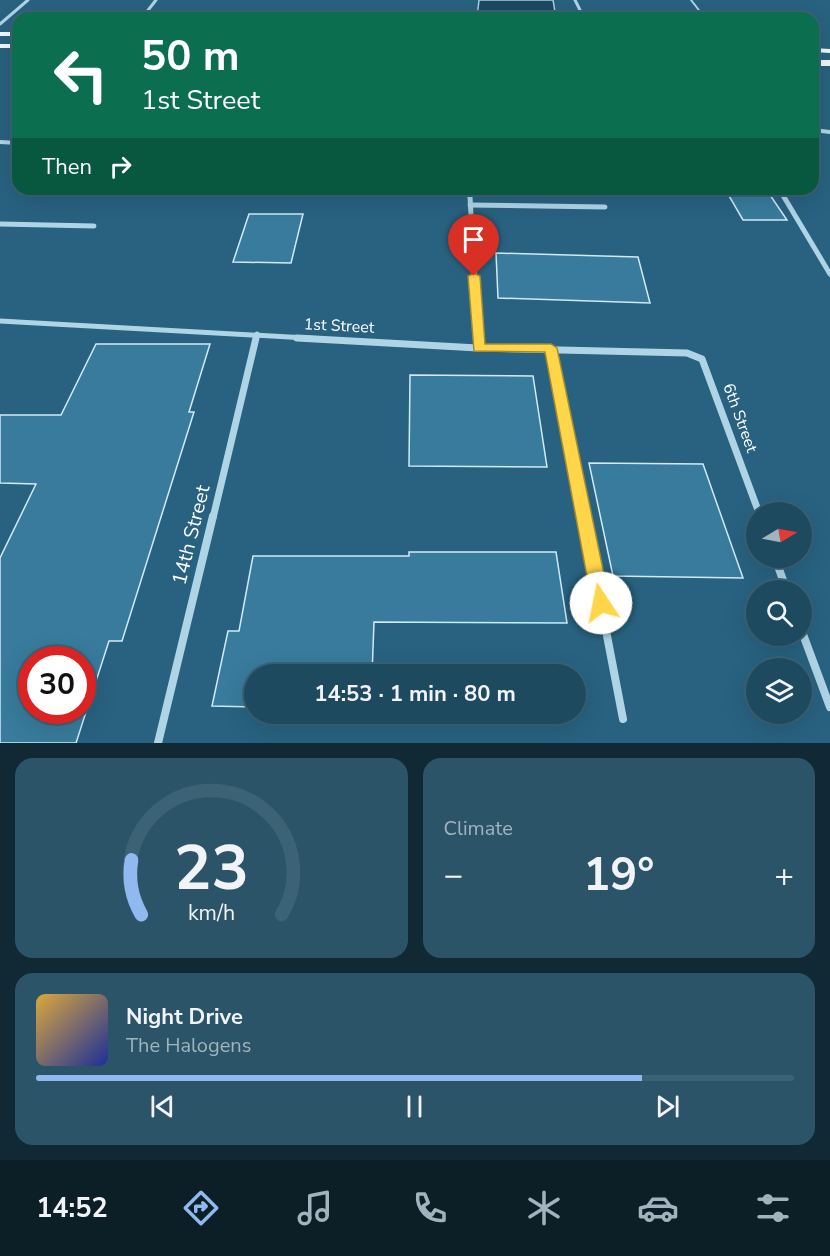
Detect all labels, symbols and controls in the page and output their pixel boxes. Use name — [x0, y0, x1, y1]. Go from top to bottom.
text: 50 m — [141, 28, 240, 85]
icon: left — [42, 36, 120, 114]
text: 1st Street — [141, 82, 260, 119]
icon: right — [104, 150, 137, 183]
text: Then — [42, 152, 92, 182]
pin — [448, 214, 499, 276]
icon: arrive — [457, 223, 490, 256]
street label: 1st Street — [303, 313, 375, 339]
street label: 6th Street — [717, 380, 763, 456]
street label: 14th Street — [166, 481, 217, 588]
north arrow — [746, 502, 812, 568]
map controls — [746, 502, 812, 724]
position arrow — [569, 571, 633, 635]
button: search — [746, 580, 812, 646]
speed limit sign: 30 — [18, 646, 96, 724]
button: layers — [746, 658, 812, 724]
text: 14:53 · 1 min · 80 m — [314, 679, 516, 709]
text: Climate — [444, 815, 513, 842]
text: 23 — [174, 826, 249, 911]
text: 19° — [583, 845, 654, 906]
text: − — [444, 853, 463, 898]
text: + — [774, 853, 794, 898]
text: km/h — [188, 898, 235, 928]
text: Night Drive — [126, 1002, 243, 1032]
text: The Halogens — [126, 1032, 251, 1059]
icon: previous — [146, 1090, 179, 1123]
icon: pause — [398, 1090, 431, 1123]
icon: next — [651, 1090, 684, 1123]
icon: directions — [180, 1187, 222, 1229]
icon: music — [294, 1187, 336, 1229]
icon: phone — [409, 1187, 451, 1229]
icon: climate — [523, 1187, 565, 1229]
icon: car — [637, 1187, 679, 1229]
icon: filters — [752, 1187, 794, 1229]
text: 14:52 — [36, 1190, 108, 1227]

